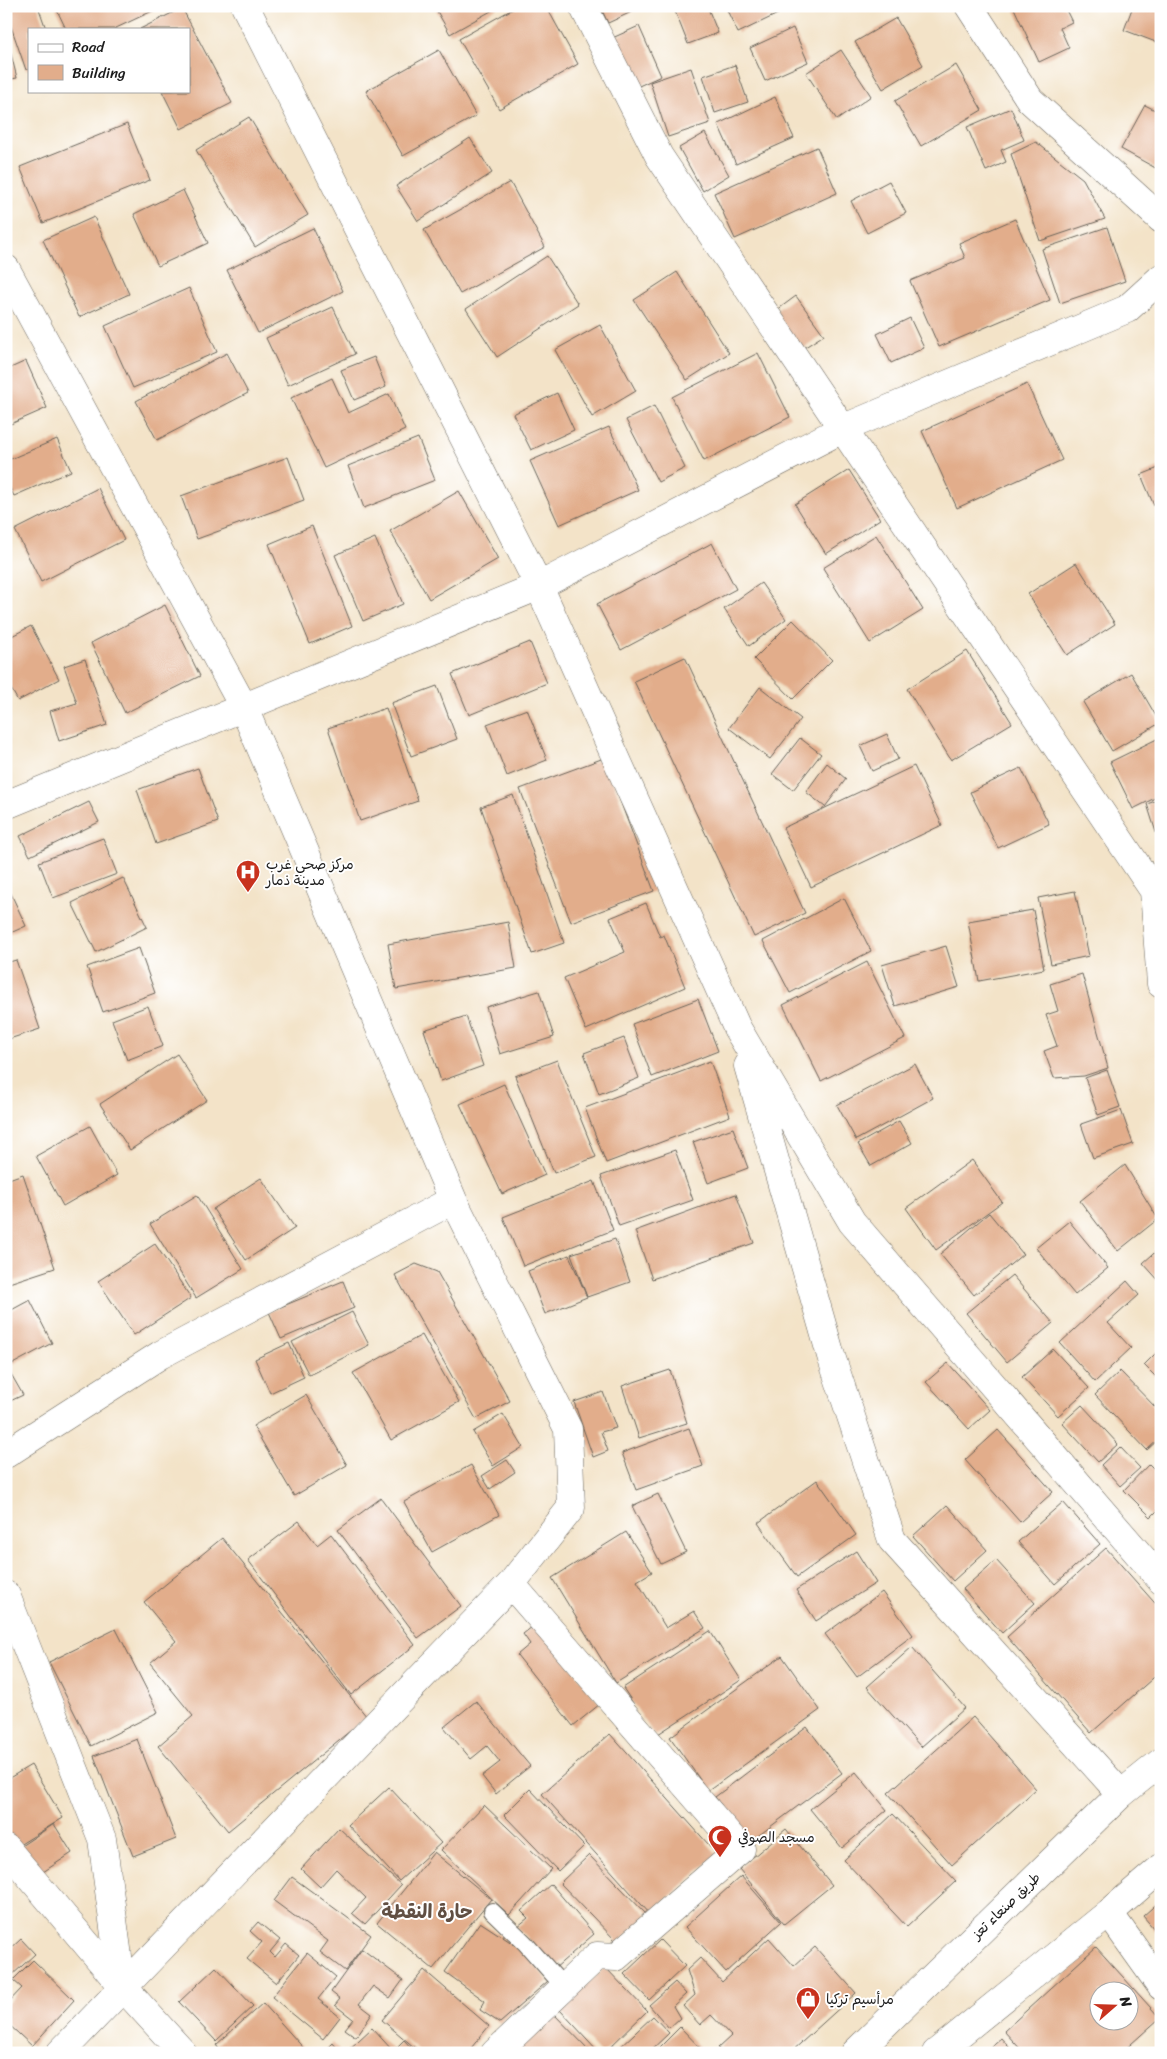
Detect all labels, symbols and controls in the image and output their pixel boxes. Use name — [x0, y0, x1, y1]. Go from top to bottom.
legend — [28, 28, 190, 92]
text: Road — [72, 34, 105, 60]
text: Building — [72, 60, 126, 86]
place label: مركز صحي غرب مدينة ذمار — [265, 852, 354, 893]
hospital icon: مركز صحي غرب مدينة ذمار — [235, 859, 261, 893]
mosque icon: مسجد الصوفي — [707, 1824, 733, 1858]
place label: مسجد الصوفي — [738, 1825, 815, 1850]
street label: طريق صنعاء تعز — [965, 1866, 1047, 1947]
district label: حارة النقطة — [382, 1895, 472, 1928]
north arrow — [1090, 1982, 1140, 2032]
shop icon: مرأسيم تركيا — [795, 1986, 821, 2020]
place label: مرأسيم تركيا — [826, 1987, 894, 2012]
text: N — [1112, 1992, 1139, 2011]

